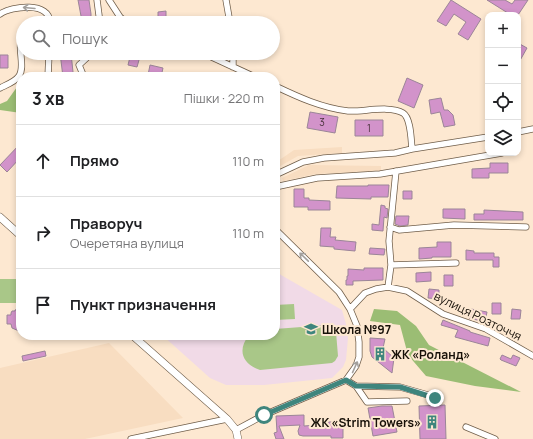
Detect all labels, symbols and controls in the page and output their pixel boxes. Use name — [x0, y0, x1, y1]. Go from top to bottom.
one-way arrow — [23, 4, 36, 11]
map controls — [485, 12, 521, 156]
button: + — [485, 12, 521, 48]
search box — [16, 16, 280, 60]
icon: search — [30, 27, 52, 49]
text: Пошук — [62, 28, 108, 49]
button: − — [485, 48, 521, 84]
button: locate — [485, 84, 521, 120]
text: 3 хв — [32, 87, 64, 110]
text: Пішки · 220 m — [184, 89, 264, 107]
house number: 3 — [319, 115, 325, 129]
button: layers — [485, 120, 521, 156]
house number: 1 — [367, 121, 371, 135]
icon: ahead — [32, 150, 54, 172]
text: Прямо — [70, 150, 119, 171]
text: 110 m — [232, 152, 264, 170]
text: Праворуч — [70, 213, 142, 234]
icon: right — [32, 222, 54, 244]
text: 110 m — [232, 224, 264, 242]
text: Очеретяна вулиця — [70, 234, 184, 252]
one-way arrow — [299, 252, 309, 262]
street label: вулиця Розточчя — [431, 287, 525, 345]
icon: arrive — [32, 294, 54, 316]
text: Пункт призначення — [70, 294, 216, 315]
school or university icon: Школа №97 — [303, 321, 319, 337]
place label: Школа №97 — [322, 321, 391, 338]
building icon: ЖК «Роланд» — [372, 346, 388, 362]
place label: ЖК «Роланд» — [391, 346, 470, 363]
one-way arrow — [352, 361, 359, 373]
route end — [426, 389, 444, 407]
route start — [255, 406, 273, 424]
place label: ЖК «Strim Towers» — [310, 414, 421, 431]
building icon: ЖК «Strim Towers» — [424, 414, 440, 430]

